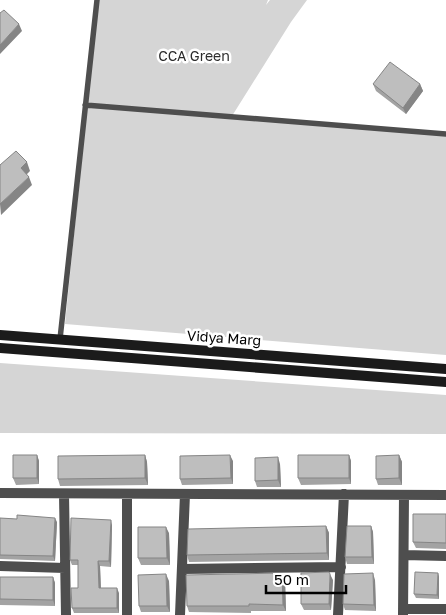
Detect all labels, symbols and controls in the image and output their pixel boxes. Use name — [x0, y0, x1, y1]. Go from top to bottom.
park label: CCA Green — [158, 47, 230, 64]
street label: Vidya Marg — [186, 326, 262, 349]
scale bar — [266, 562, 346, 594]
text: 50 m — [274, 570, 309, 588]

